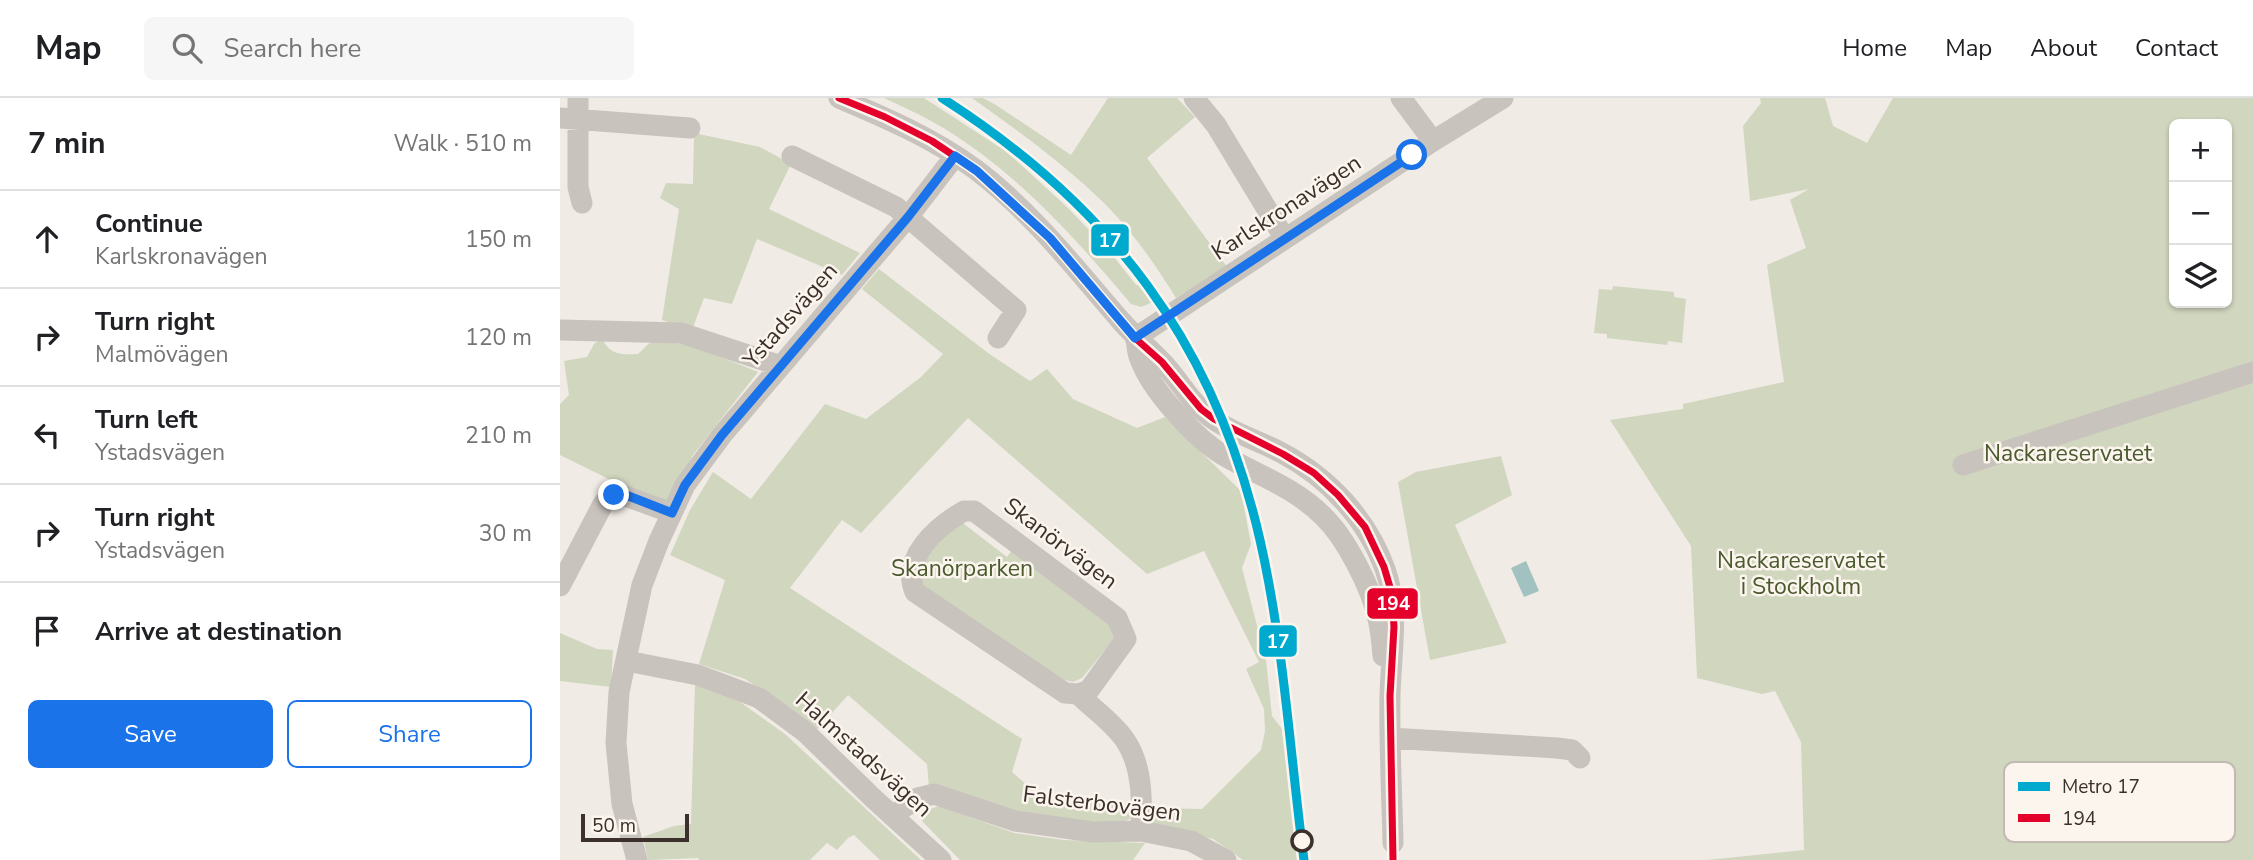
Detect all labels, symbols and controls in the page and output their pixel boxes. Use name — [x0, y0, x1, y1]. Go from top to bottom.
search box — [144, 17, 634, 80]
text: Map — [35, 26, 102, 71]
icon: search — [168, 29, 206, 67]
text: Search here — [224, 31, 361, 66]
text: Home — [1842, 32, 1907, 64]
text: Map — [1945, 32, 1992, 64]
text: About — [2030, 32, 2097, 64]
text: Contact — [2135, 32, 2218, 64]
map controls — [2169, 119, 2232, 308]
button: + — [2169, 119, 2232, 182]
text: 7 min — [28, 123, 106, 164]
text: Walk · 510 m — [393, 128, 532, 159]
route start — [1396, 139, 1427, 170]
street label: Karlskronavägen — [1205, 147, 1367, 267]
button: − — [2169, 182, 2232, 245]
text: Continue — [95, 206, 203, 241]
icon: ahead — [28, 220, 66, 258]
line badge: 17 — [1090, 223, 1130, 257]
text: 150 m — [465, 224, 532, 255]
text: 17 — [1099, 228, 1121, 254]
text: Karlskronavägen — [95, 241, 268, 272]
button: layers — [2169, 245, 2232, 308]
street label: Ystadsvägen — [735, 256, 845, 375]
text: Turn right — [95, 304, 214, 339]
icon: right — [28, 318, 66, 356]
text: 120 m — [465, 322, 532, 353]
text: Malmövägen — [95, 339, 229, 370]
text: Turn left — [95, 402, 198, 437]
icon: left — [28, 416, 66, 454]
text: 210 m — [465, 420, 532, 451]
text: Ystadsvägen — [95, 437, 225, 468]
park label: Nackareservatet — [1984, 438, 2153, 469]
route end — [598, 479, 629, 510]
street label: Skanörvägen — [997, 490, 1124, 596]
text: Turn right — [95, 500, 214, 535]
icon: right — [28, 514, 66, 552]
text: 30 m — [479, 518, 532, 549]
text: Ystadsvägen — [95, 535, 225, 566]
park label: Nackareservatet i Stockholm — [1717, 545, 1886, 602]
park label: Skanörparken — [891, 553, 1033, 584]
line badge: 194 — [1366, 587, 1419, 620]
text: 194 — [1376, 591, 1410, 617]
icon: arrive — [28, 612, 66, 650]
text: Arrive at destination — [95, 614, 342, 649]
line badge: 17 — [1258, 624, 1298, 658]
text: 17 — [1267, 629, 1289, 655]
street label: Halmstadsvägen — [789, 685, 939, 824]
button: Save — [28, 700, 273, 768]
button: Share — [287, 700, 532, 768]
legend — [2004, 762, 2235, 842]
text: Metro 17 — [2062, 774, 2140, 800]
street label: Falsterbovägen — [1021, 778, 1183, 829]
text: 194 — [2062, 806, 2096, 832]
scale bar — [581, 811, 690, 843]
text: 50 m — [592, 813, 636, 839]
unlabelled marker — [1291, 830, 1313, 852]

